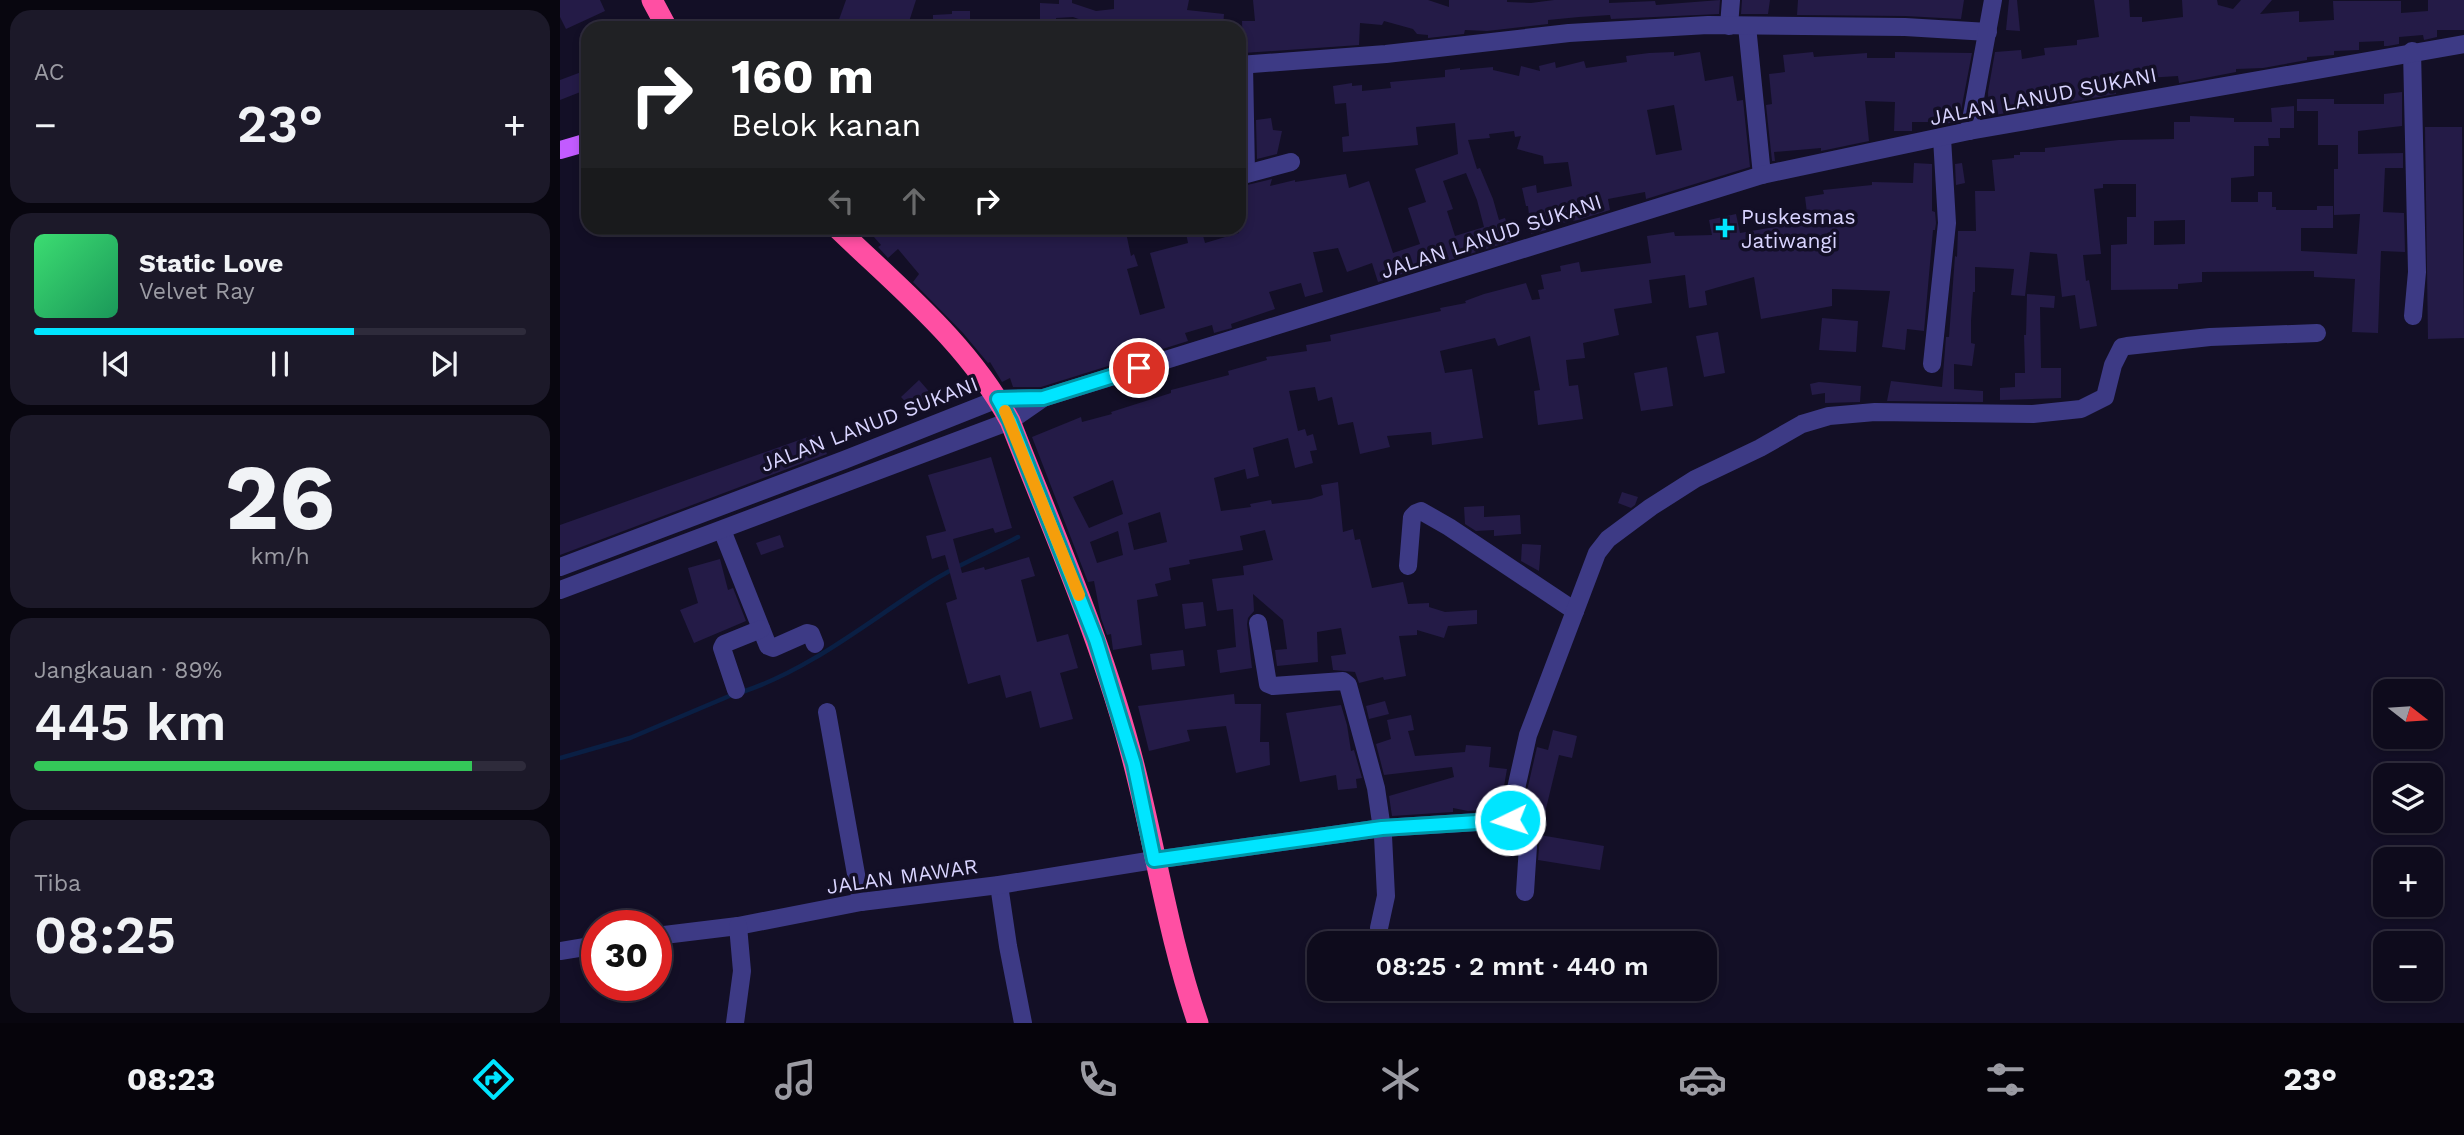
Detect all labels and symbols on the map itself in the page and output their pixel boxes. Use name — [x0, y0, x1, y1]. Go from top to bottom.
street label: JALAN LANUD SUKANI — [1927, 62, 2159, 130]
street label: JALAN LANUD SUKANI — [1377, 188, 1605, 284]
place label: Puskesmas Jatiwangi — [1741, 204, 1856, 253]
marker: Puskesmas Jatiwangi — [1715, 218, 1735, 238]
pin — [1109, 338, 1169, 398]
street label: JALAN LANUD SUKANI — [757, 371, 981, 477]
north arrow — [2373, 679, 2443, 749]
position arrow — [1473, 783, 1547, 857]
street label: JALAN MAWAR — [825, 853, 979, 899]
speed limit sign: 30 — [581, 910, 672, 1001]

